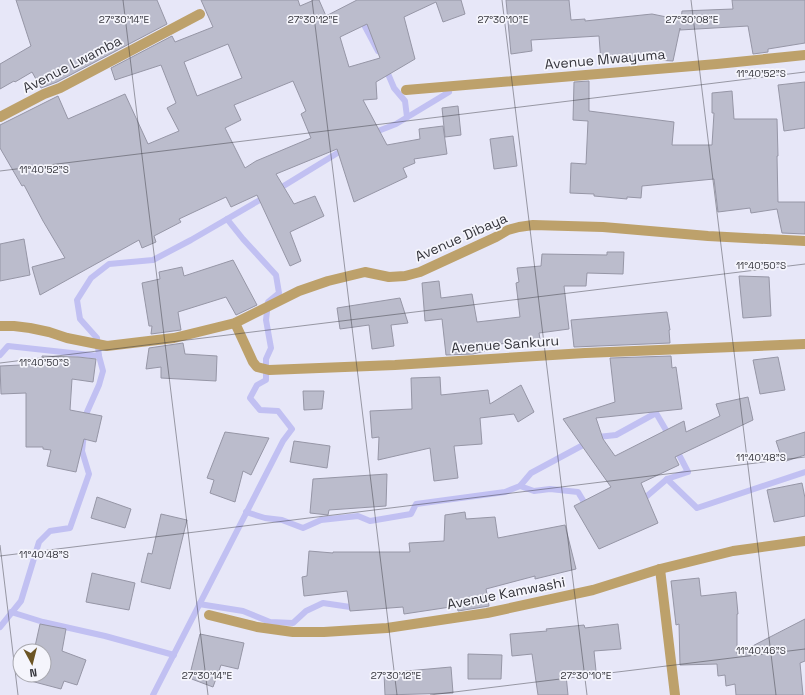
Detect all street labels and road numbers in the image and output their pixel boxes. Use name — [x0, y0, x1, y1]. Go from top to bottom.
street label: Avenue Lwamba — [19, 31, 125, 97]
street label: Avenue Mwayuma — [544, 45, 666, 73]
street label: Avenue Dibaya — [412, 209, 510, 265]
street label: Avenue Sankuru — [450, 331, 560, 357]
street label: Avenue Kamwashi — [445, 573, 567, 613]

